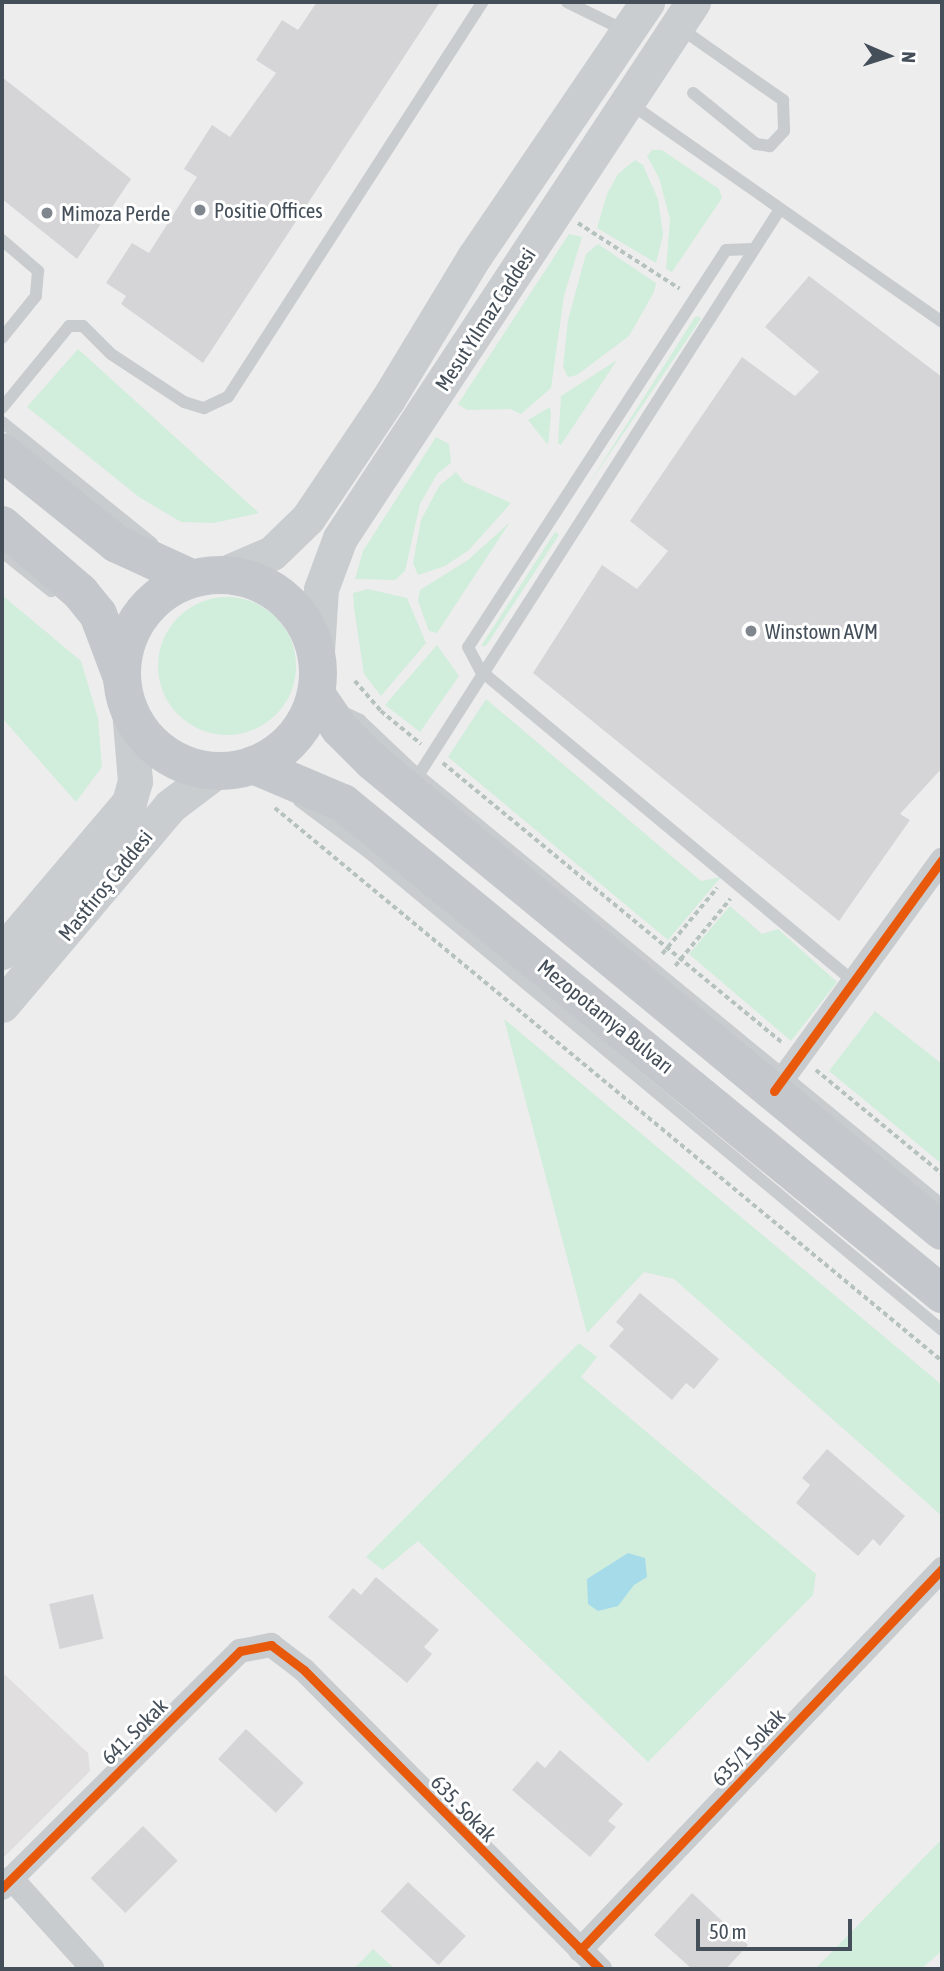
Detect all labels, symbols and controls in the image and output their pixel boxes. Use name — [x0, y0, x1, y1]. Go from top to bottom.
north arrow — [853, 21, 923, 91]
text: N — [898, 51, 920, 63]
place label: Positie Offices — [214, 197, 323, 223]
place label: Mimoza Perde — [61, 200, 170, 226]
marker: Positie Offices — [192, 202, 208, 218]
marker: Mimoza Perde — [39, 205, 55, 221]
street label: Mesut Yılmaz Caddesi — [429, 243, 541, 395]
place label: Winstown AVM — [765, 618, 878, 644]
marker: Winstown AVM — [743, 623, 759, 639]
street label: Mastfıroş Caddesi — [53, 825, 157, 945]
street label: Mezopotamya Bulvarı — [533, 954, 679, 1078]
street label: 641. Sokak — [96, 1693, 172, 1769]
street label: 635/1 Sokak — [706, 1703, 790, 1791]
street label: 635. Sokak — [426, 1769, 502, 1847]
scale bar — [699, 1904, 855, 1948]
text: 50 m — [709, 1919, 747, 1943]

